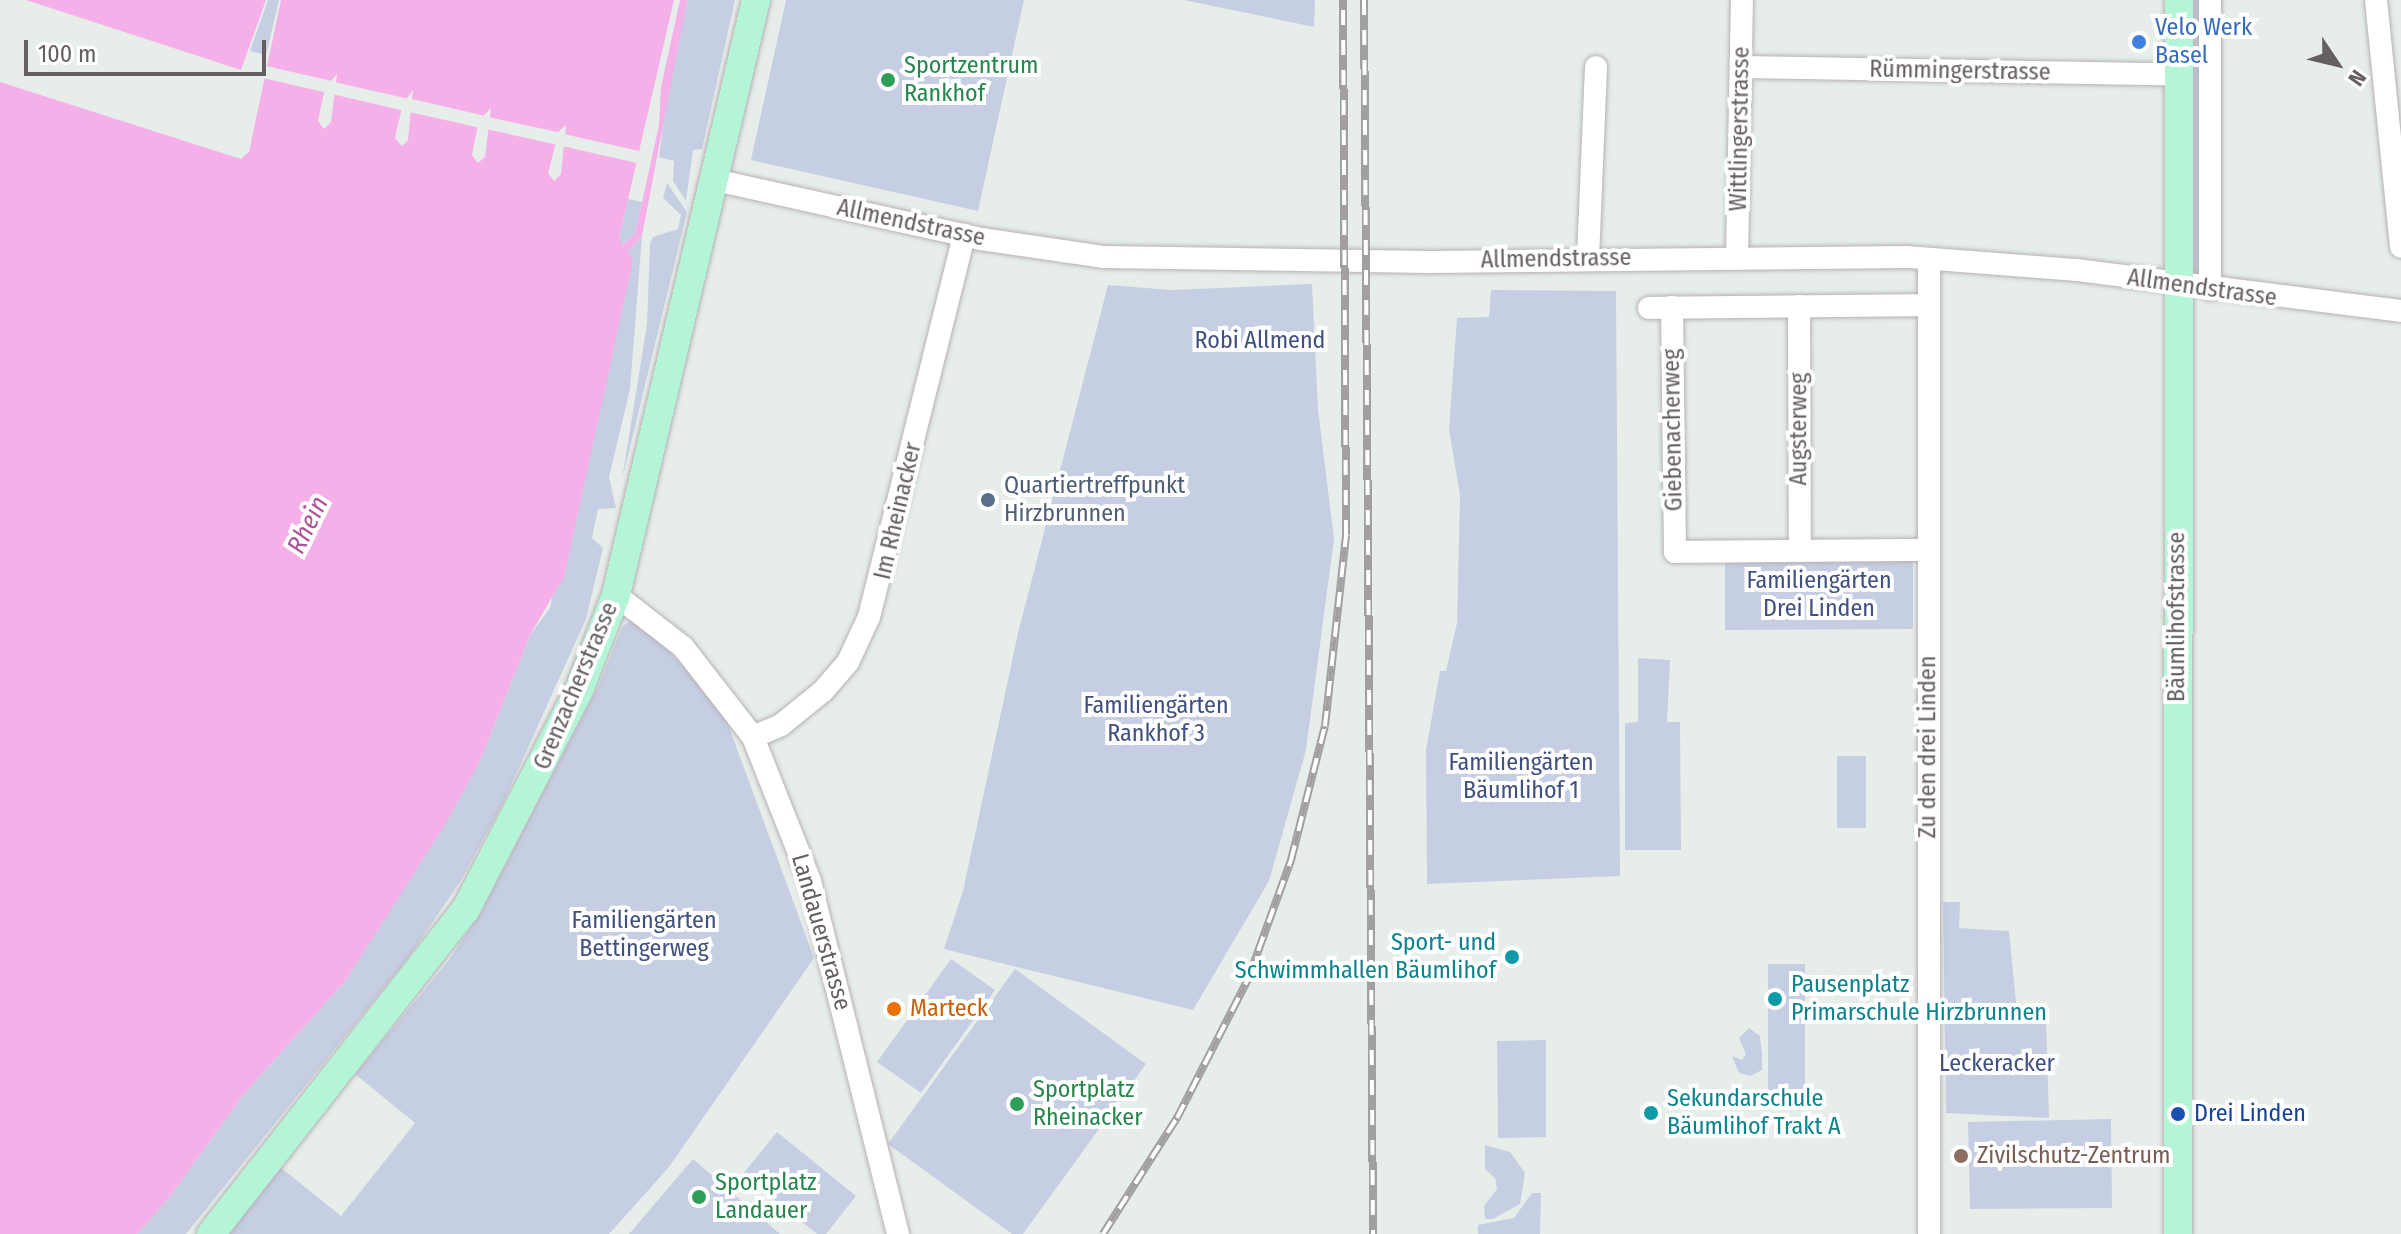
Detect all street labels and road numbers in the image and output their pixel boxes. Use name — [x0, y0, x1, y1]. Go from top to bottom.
street label: Wittlingerstrasse — [1724, 46, 1756, 212]
street label: Rümmingerstrasse — [1869, 55, 2051, 87]
street label: Allmendstrasse — [834, 193, 988, 253]
street label: Allmendstrasse — [1480, 243, 1632, 275]
street label: Allmendstrasse — [2125, 263, 2279, 313]
street label: Giebenacherweg — [1657, 348, 1689, 512]
street label: Augsterweg — [1785, 372, 1813, 486]
street label: Im Rheinacker — [868, 440, 928, 582]
street label: Bäumlihofstrasse — [2163, 532, 2191, 702]
street label: Grenzacherstrasse — [528, 598, 624, 774]
street label: Zu den drei Linden — [1914, 656, 1942, 838]
street label: Landauerstrasse — [785, 850, 857, 1014]

